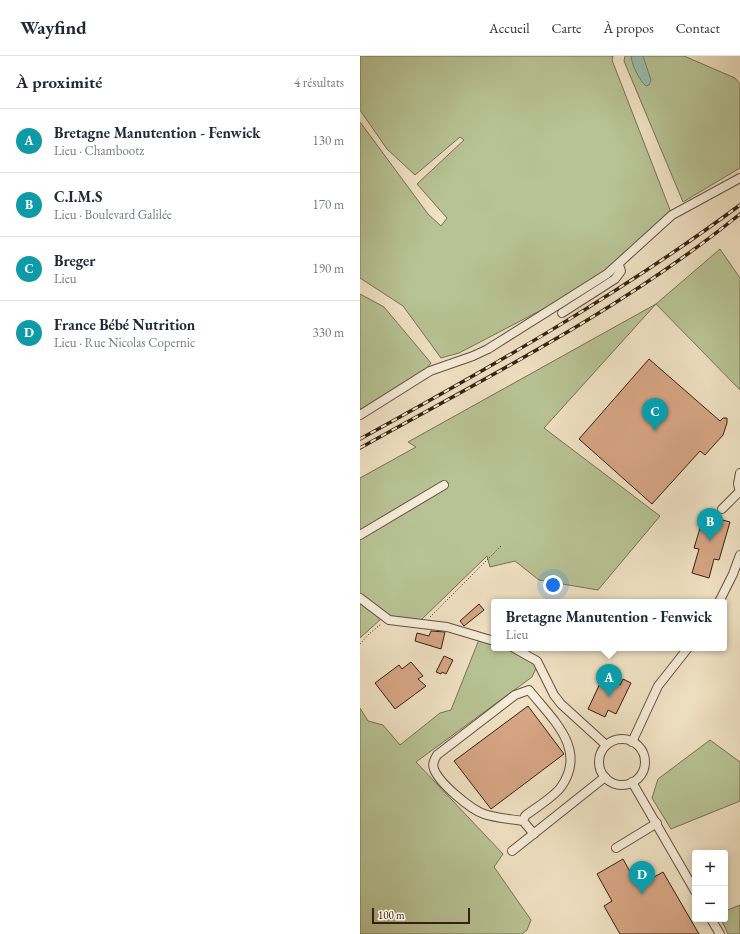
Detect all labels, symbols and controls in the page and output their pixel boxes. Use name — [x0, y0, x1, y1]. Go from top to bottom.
text: Wayfind — [20, 15, 87, 40]
text: Accueil — [489, 19, 530, 37]
text: Carte — [552, 19, 582, 37]
text: À propos — [604, 19, 654, 37]
text: Contact — [676, 19, 720, 37]
text: À proximité — [16, 71, 102, 93]
text: 4 résultats — [294, 74, 344, 91]
text: Bretagne Manutention - Fenwick — [54, 123, 261, 142]
text: A — [24, 132, 34, 149]
text: 130 m — [313, 132, 344, 149]
text: Lieu · Chambootz — [54, 142, 144, 159]
text: C.I.M.S — [54, 187, 102, 206]
text: B — [25, 196, 33, 213]
text: 170 m — [313, 196, 344, 213]
text: Lieu · Boulevard Galilée — [54, 206, 172, 223]
text: Breger — [54, 251, 96, 270]
text: C — [24, 260, 34, 277]
text: 190 m — [313, 260, 344, 277]
text: Lieu — [54, 270, 77, 287]
text: France Bébé Nutrition — [54, 315, 195, 334]
text: D — [24, 324, 34, 341]
text: 330 m — [313, 324, 344, 341]
text: Lieu · Rue Nicolas Copernic — [54, 334, 195, 351]
pin: C — [642, 398, 668, 431]
pin: B — [697, 508, 723, 541]
your location — [543, 575, 563, 595]
popup — [491, 599, 727, 651]
text: Bretagne Manutention - Fenwick — [506, 607, 712, 626]
text: Lieu — [506, 626, 528, 643]
pin: A — [596, 664, 622, 697]
map controls — [692, 850, 728, 922]
button: + — [692, 850, 728, 886]
pin: D — [629, 861, 655, 894]
button: − — [692, 886, 728, 922]
scale bar — [372, 906, 470, 925]
text: 100 m — [378, 908, 405, 922]

